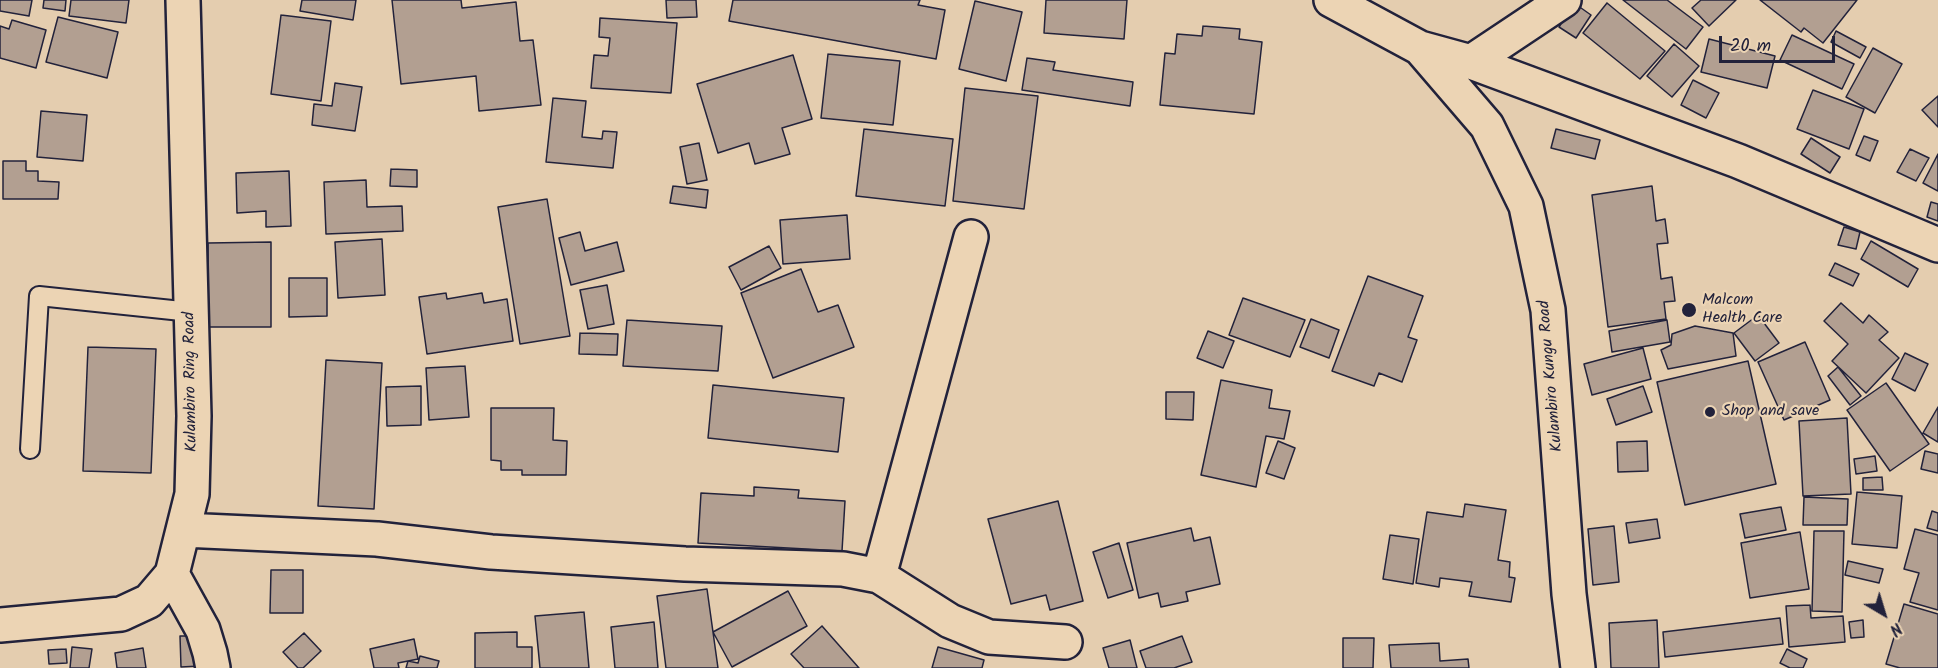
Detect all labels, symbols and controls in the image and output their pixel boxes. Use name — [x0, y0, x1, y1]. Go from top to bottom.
scale bar — [1722, 24, 1838, 62]
text: 20 m — [1730, 32, 1771, 61]
place label: Malcom Health Care — [1702, 291, 1782, 329]
street label: Kulambiro Kungu Road — [1536, 299, 1568, 453]
marker: Malcom Health Care — [1680, 301, 1698, 319]
street label: Kulambiro Ring Road — [181, 312, 203, 452]
place label: Shop and save — [1722, 402, 1819, 422]
marker: Shop and save — [1703, 405, 1717, 419]
north arrow — [1854, 584, 1914, 644]
text: N — [1884, 616, 1907, 642]

